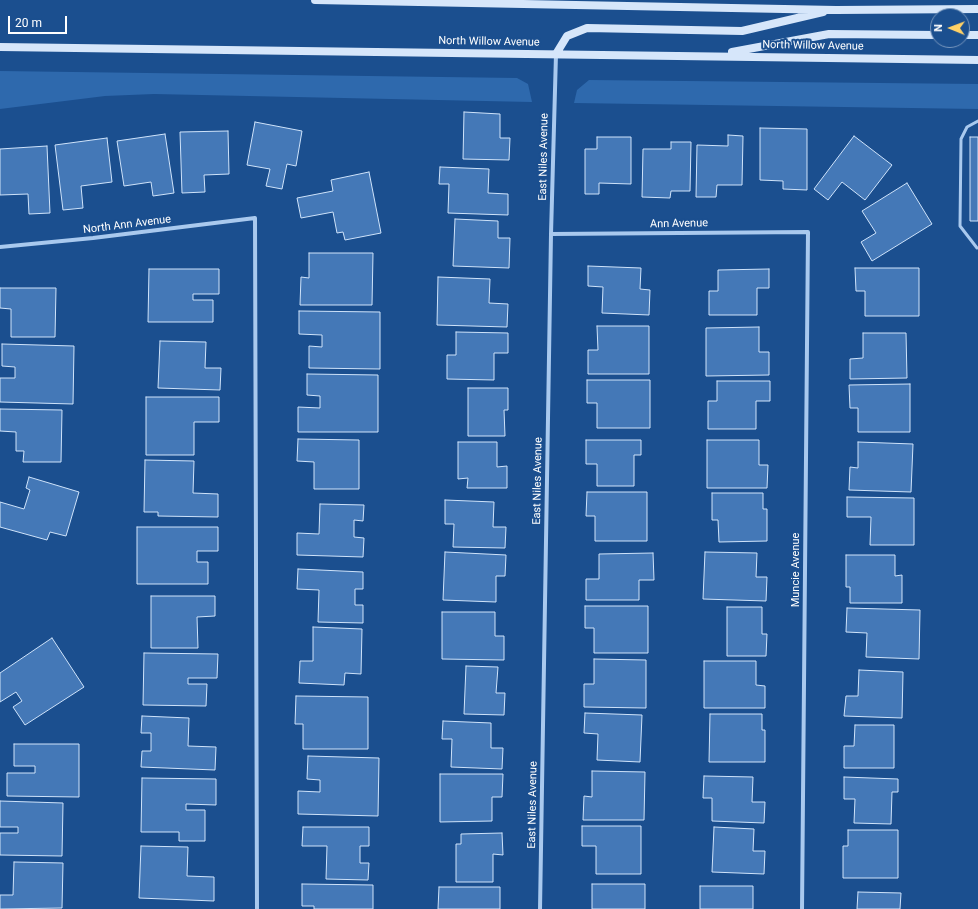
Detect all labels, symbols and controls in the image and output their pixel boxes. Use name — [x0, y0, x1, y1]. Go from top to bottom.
scale bar — [10, 8, 69, 34]
north arrow — [930, 8, 970, 48]
text: 20 m — [15, 16, 42, 30]
text: N — [932, 24, 945, 32]
street label: North Willow Avenue — [438, 35, 540, 49]
street label: North Willow Avenue — [762, 39, 864, 53]
street label: East Niles Avenue — [537, 113, 551, 201]
street label: North Ann Avenue — [82, 213, 172, 237]
street label: Ann Avenue — [650, 217, 708, 231]
street label: East Niles Avenue — [531, 437, 545, 525]
street label: Muncie Avenue — [789, 533, 803, 607]
street label: East Niles Avenue — [526, 761, 540, 849]

